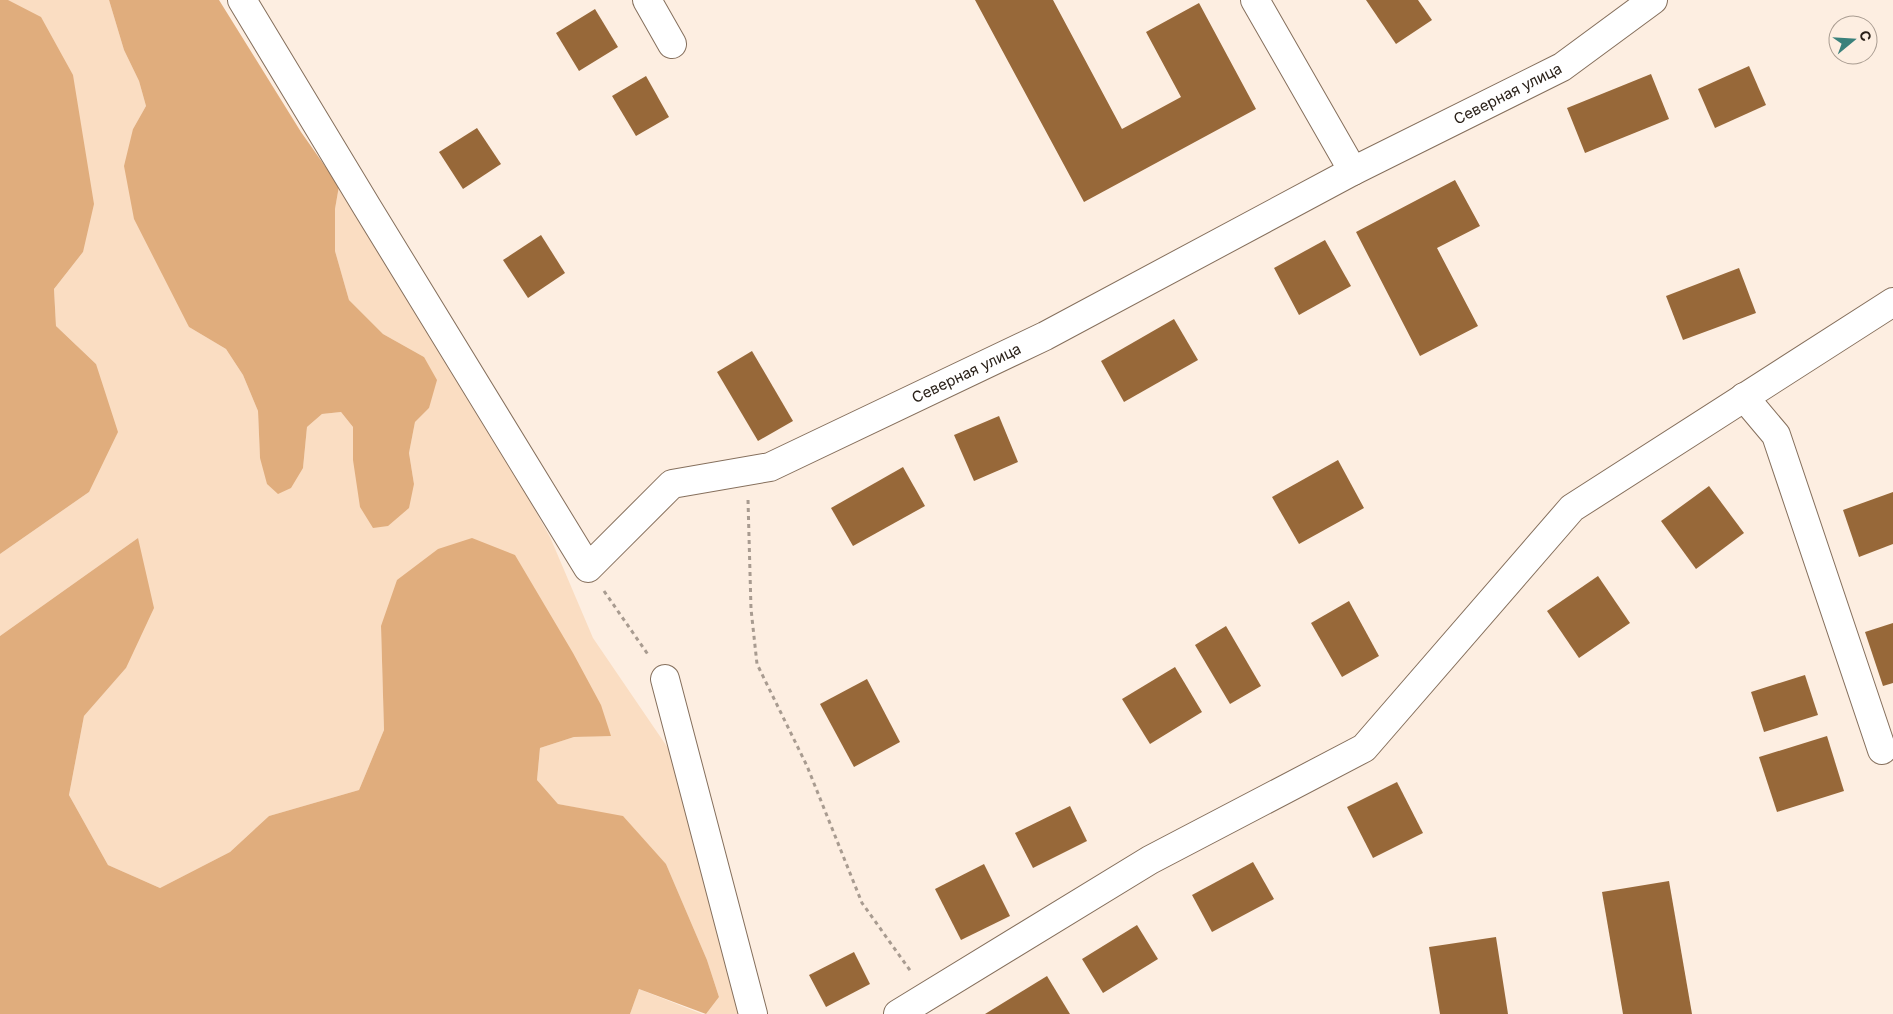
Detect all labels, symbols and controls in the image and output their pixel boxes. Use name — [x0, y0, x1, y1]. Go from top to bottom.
north arrow — [1828, 15, 1878, 65]
text: С — [1856, 28, 1876, 43]
street label: Северная улица — [1450, 59, 1565, 128]
street label: Северная улица — [909, 339, 1024, 407]

